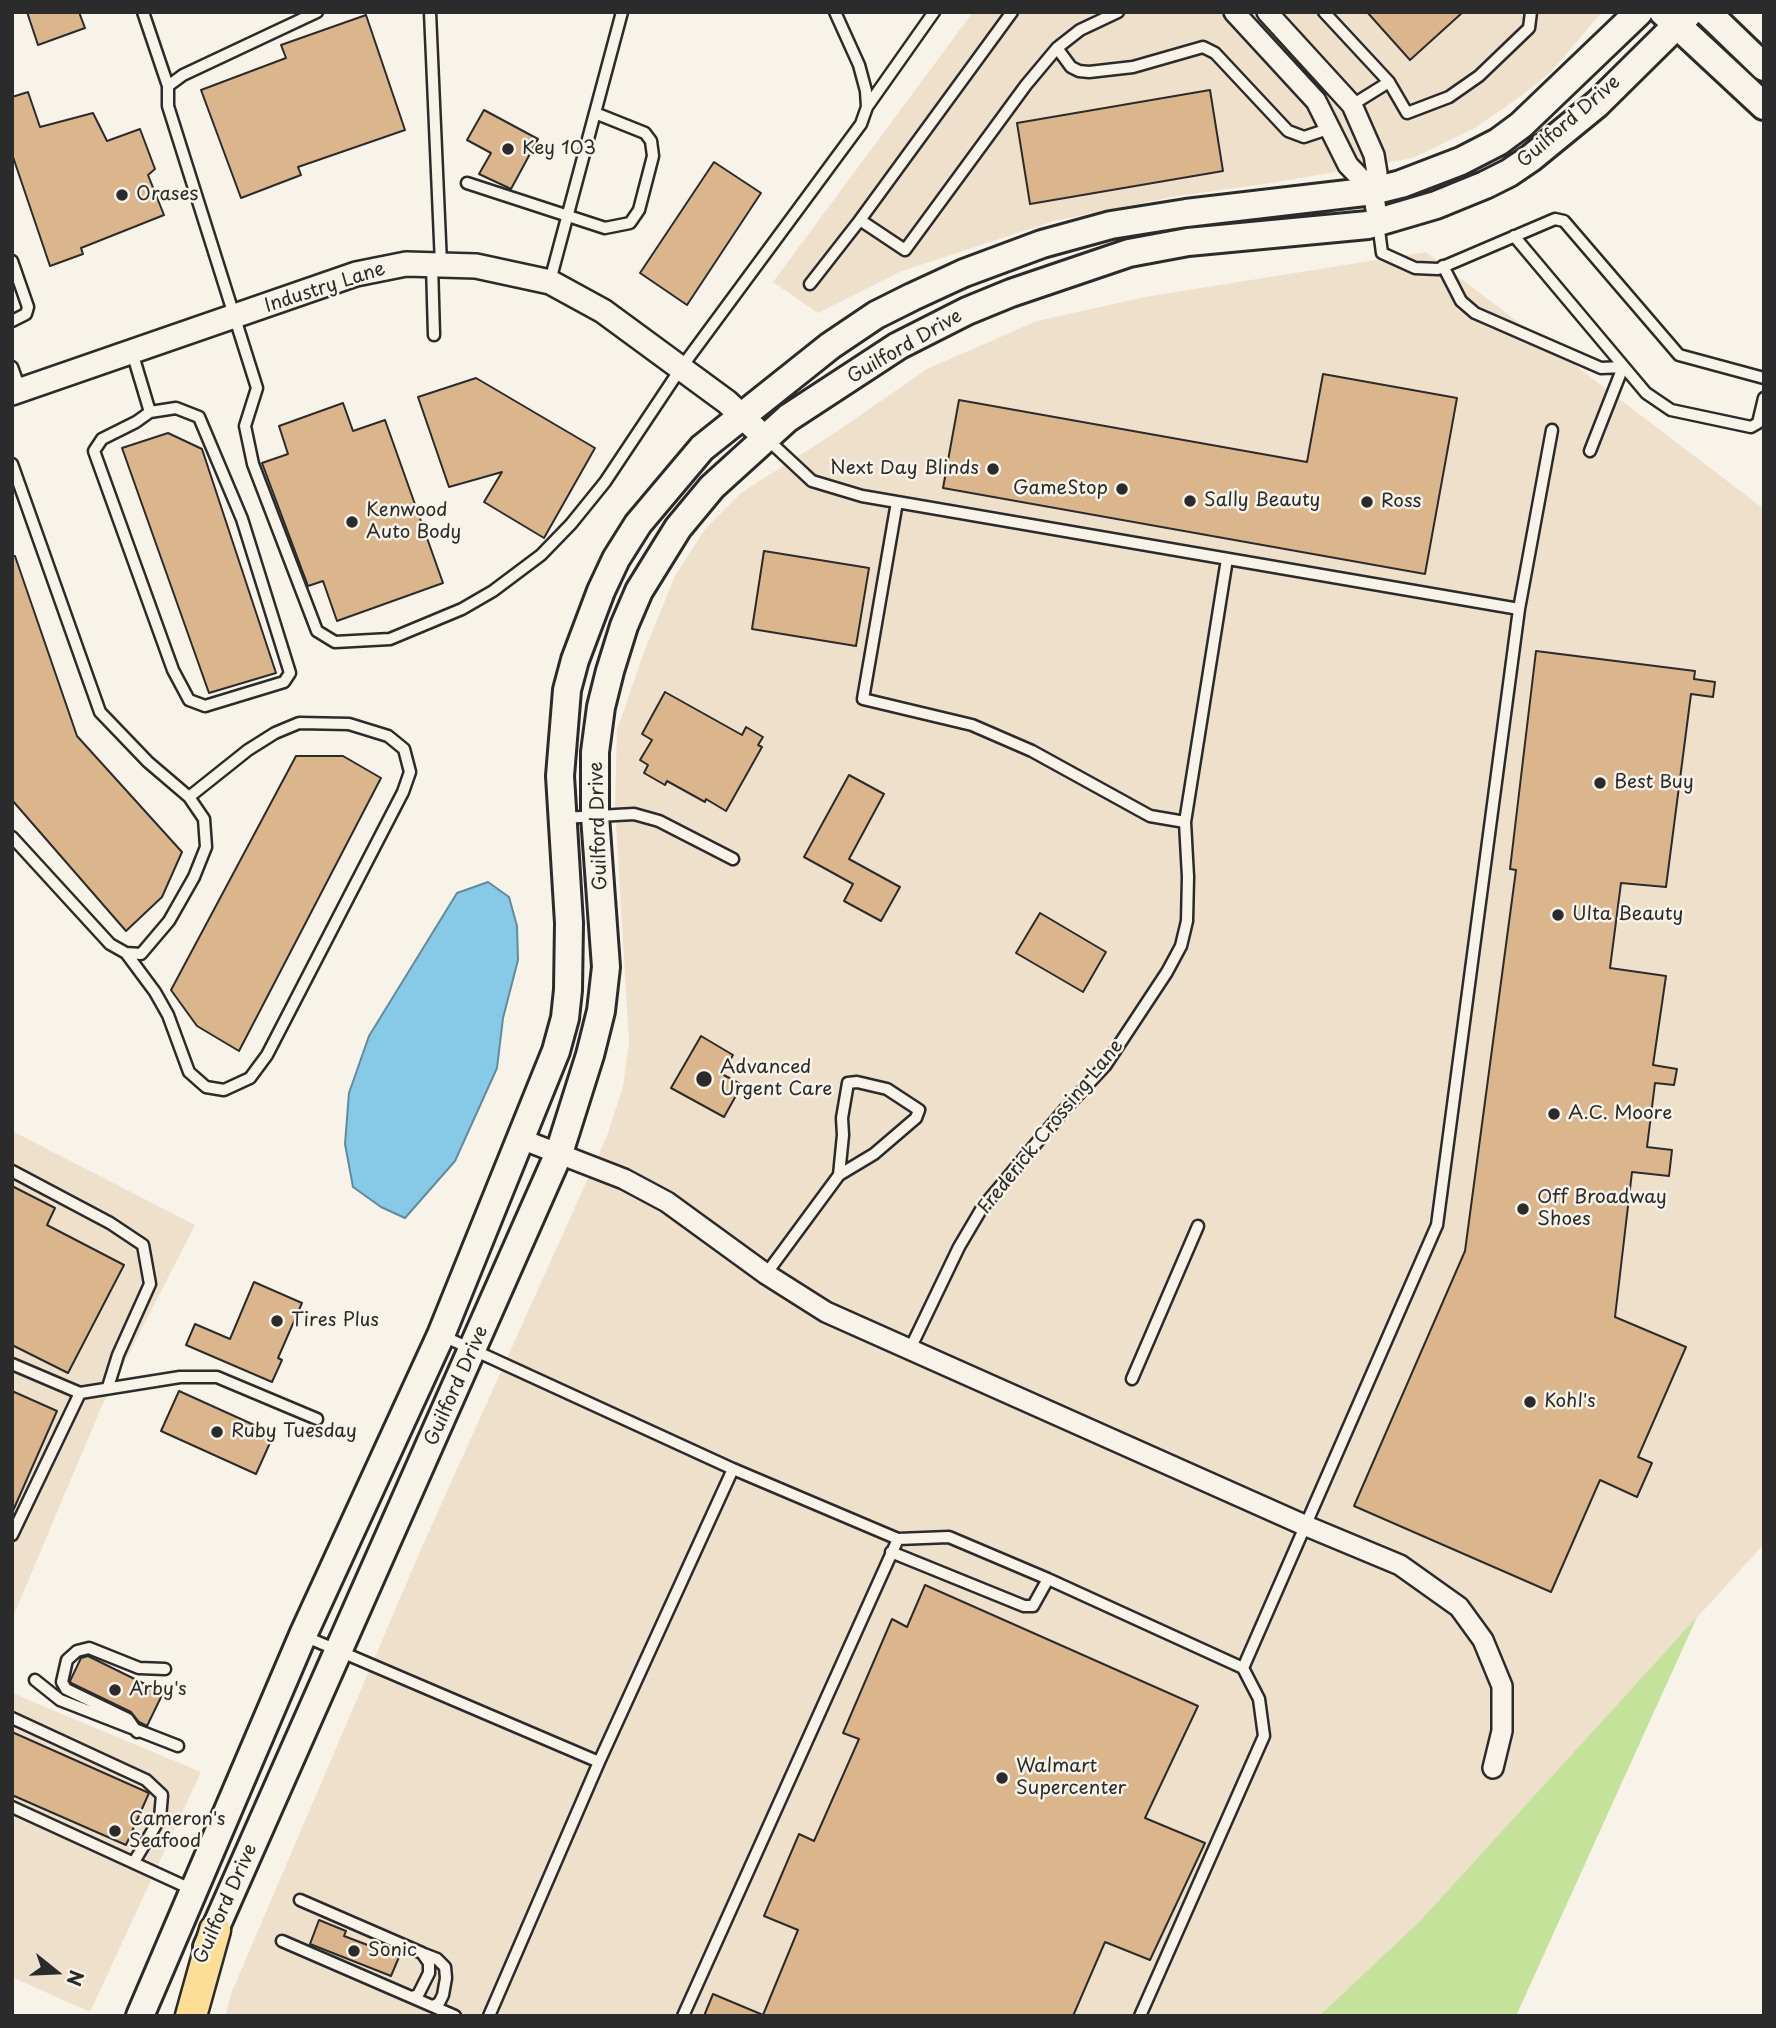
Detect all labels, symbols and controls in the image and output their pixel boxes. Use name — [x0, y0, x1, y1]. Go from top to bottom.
street label: Guilford Drive — [1513, 71, 1625, 173]
place label: Key 103 — [522, 138, 596, 160]
marker: Key 103 — [500, 141, 516, 157]
place label: Orases — [136, 184, 198, 206]
marker: Orases — [114, 187, 130, 203]
street label: Industry Lane — [262, 258, 388, 318]
street label: Guilford Drive — [844, 305, 966, 389]
place label: Next Day Blinds — [830, 458, 979, 480]
marker: Next Day Blinds — [985, 461, 1001, 477]
place label: GameStop — [1013, 478, 1108, 500]
marker: GameStop — [1114, 481, 1130, 497]
place label: Sally Beauty — [1204, 490, 1321, 512]
place label: Ross — [1381, 491, 1422, 513]
marker: Sally Beauty — [1182, 493, 1198, 509]
marker: Ross — [1359, 494, 1375, 510]
place label: Kenwood Auto Body — [366, 500, 461, 544]
marker: Kenwood Auto Body — [344, 514, 360, 530]
street label: Guilford Drive — [585, 761, 613, 891]
place label: Best Buy — [1614, 772, 1694, 794]
marker: Best Buy — [1592, 775, 1608, 791]
place label: Ulta Beauty — [1572, 904, 1683, 926]
marker: Ulta Beauty — [1550, 907, 1566, 923]
street label: Frederick Crossing Lane — [974, 1035, 1128, 1219]
place label: Advanced Urgent Care — [720, 1057, 832, 1101]
marker: Advanced Urgent Care — [694, 1069, 714, 1089]
place label: A.C. Moore — [1568, 1103, 1672, 1125]
marker: A.C. Moore — [1546, 1106, 1562, 1122]
place label: Off Broadway Shoes — [1537, 1187, 1667, 1231]
marker: Off Broadway Shoes — [1515, 1201, 1531, 1217]
place label: Tires Plus — [291, 1310, 379, 1332]
marker: Tires Plus — [269, 1313, 285, 1329]
street label: Guilford Drive — [420, 1323, 494, 1449]
place label: Kohl's — [1544, 1391, 1596, 1413]
marker: Kohl's — [1522, 1394, 1538, 1410]
place label: Ruby Tuesday — [231, 1421, 357, 1443]
marker: Ruby Tuesday — [209, 1424, 225, 1440]
place label: Arby's — [129, 1679, 187, 1701]
marker: Arby's — [107, 1682, 123, 1698]
place label: Walmart Supercenter — [1016, 1756, 1126, 1800]
marker: Walmart Supercenter — [994, 1770, 1010, 1786]
place label: Cameron's Seafood — [129, 1809, 226, 1853]
marker: Cameron's Seafood — [107, 1823, 123, 1839]
street label: Guilford Drive — [189, 1841, 263, 1967]
north arrow — [21, 1937, 91, 2007]
place label: Sonic — [368, 1940, 417, 1962]
marker: Sonic — [346, 1943, 362, 1959]
text: N — [60, 1967, 92, 1990]

